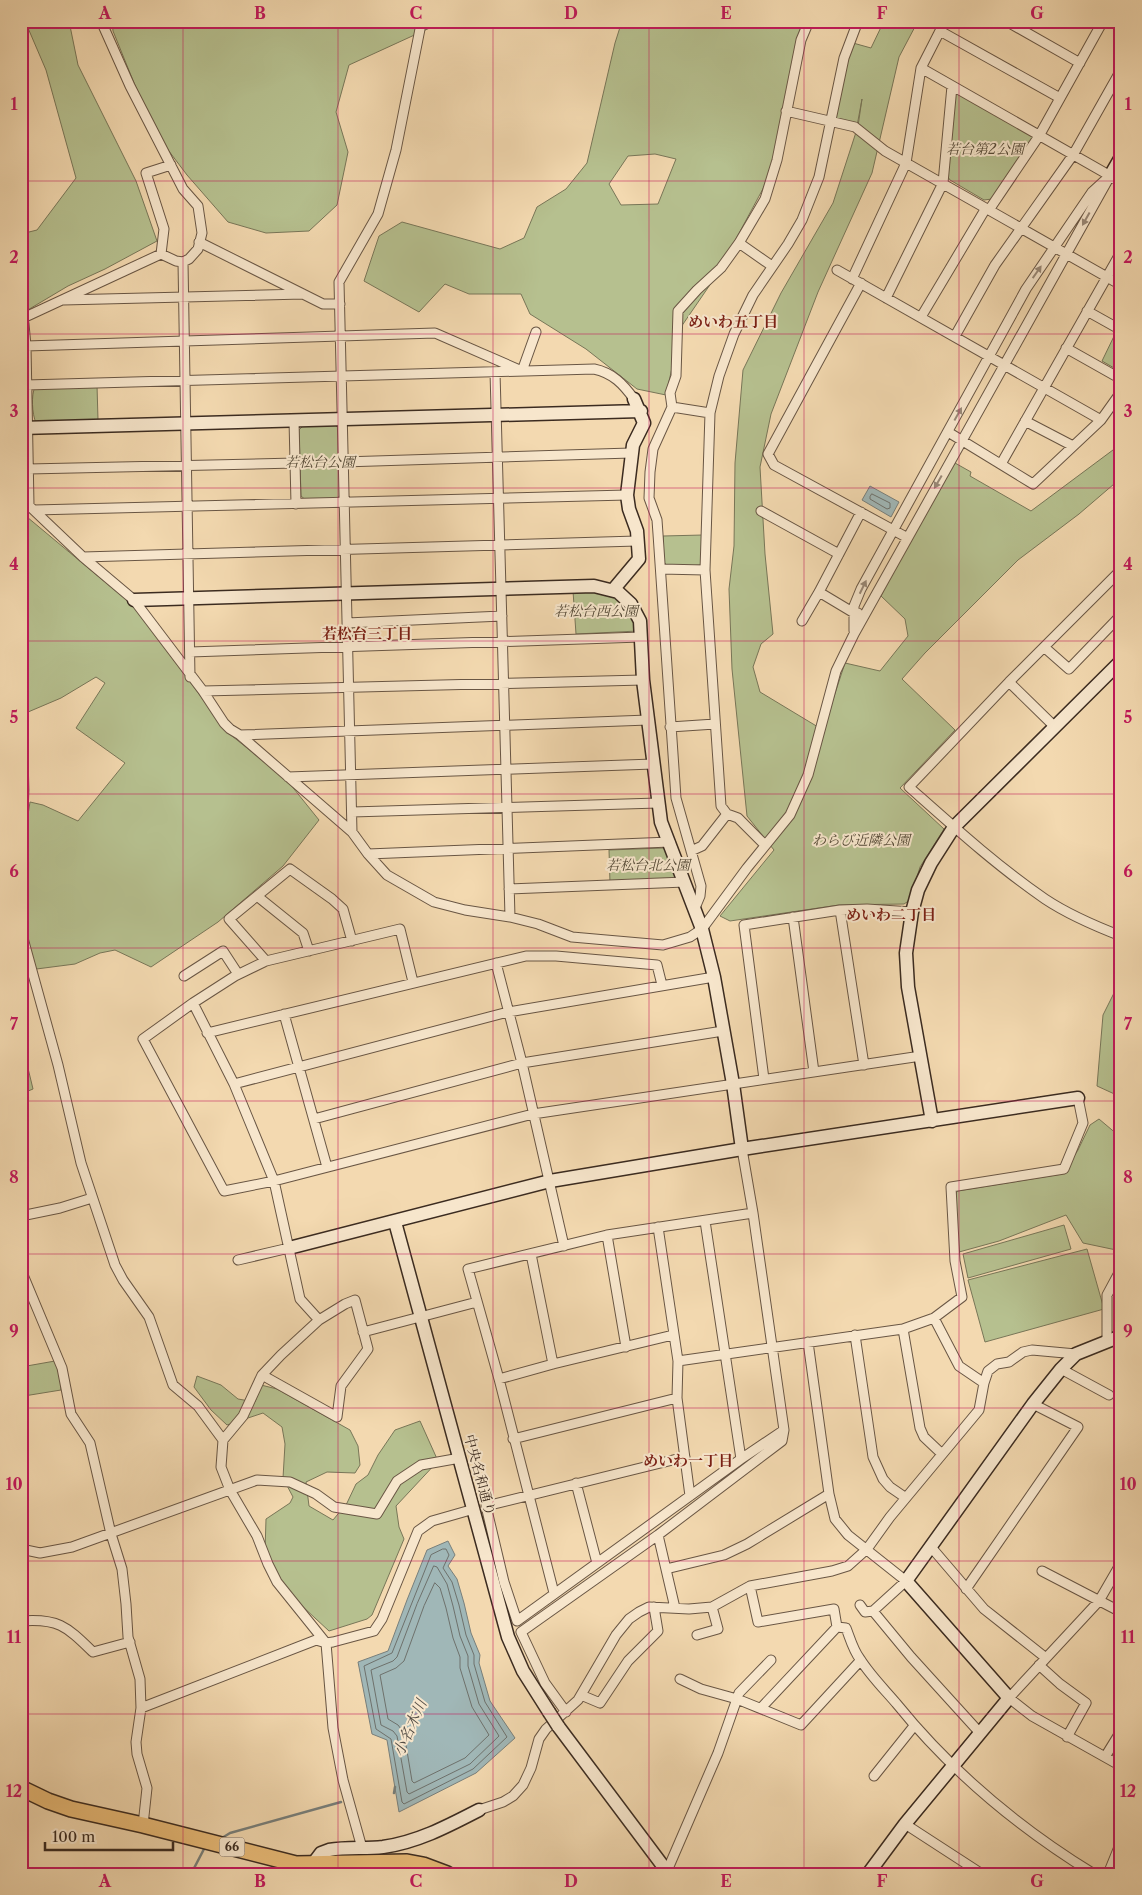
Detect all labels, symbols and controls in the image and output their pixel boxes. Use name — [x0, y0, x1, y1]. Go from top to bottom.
text: A — [98, 3, 112, 23]
text: B — [254, 3, 266, 23]
text: C — [410, 3, 422, 23]
text: D — [564, 3, 578, 23]
text: E — [720, 3, 732, 23]
text: F — [877, 3, 888, 23]
text: G — [1030, 3, 1044, 23]
text: 1 — [10, 94, 18, 114]
text: 1 — [1124, 94, 1132, 114]
park label: 若台第2公園 — [946, 140, 1026, 158]
one-way arrow — [1082, 212, 1090, 226]
text: 2 — [9, 247, 19, 267]
text: 2 — [1123, 247, 1133, 267]
one-way arrow — [1032, 265, 1042, 279]
district label: めいわ五丁目 — [688, 312, 778, 331]
text: 3 — [9, 401, 19, 421]
text: 3 — [1123, 401, 1133, 421]
one-way arrow — [954, 406, 962, 421]
park label: 若松台公園 — [285, 453, 357, 471]
one-way arrow — [933, 476, 942, 489]
text: 4 — [9, 554, 19, 574]
text: 4 — [1123, 554, 1133, 574]
one-way arrow — [858, 579, 867, 594]
park label: 若松台西公園 — [554, 602, 640, 620]
district label: 若松台三丁目 — [322, 624, 412, 643]
text: 5 — [10, 707, 19, 727]
text: 5 — [1124, 707, 1133, 727]
park label: わらび近隣公園 — [812, 831, 912, 849]
park label: 若松台北公園 — [606, 856, 692, 874]
text: 6 — [9, 861, 19, 881]
text: 6 — [1123, 861, 1133, 881]
district label: めいわ二丁目 — [846, 905, 936, 924]
text: 7 — [10, 1014, 19, 1034]
text: 7 — [1124, 1014, 1133, 1034]
text: 8 — [9, 1167, 19, 1187]
text: 8 — [1123, 1167, 1133, 1187]
text: 9 — [9, 1321, 19, 1341]
text: 9 — [1123, 1321, 1133, 1341]
street label: 中央名和通り — [460, 1432, 500, 1518]
district label: めいわ一丁目 — [643, 1451, 733, 1470]
text: 10 — [5, 1474, 23, 1494]
text: 10 — [1119, 1474, 1137, 1494]
text: 11 — [7, 1627, 22, 1647]
text: 11 — [1121, 1627, 1136, 1647]
water label: 小名木川 — [389, 1695, 431, 1759]
text: 12 — [6, 1781, 22, 1801]
text: 12 — [1120, 1781, 1136, 1801]
scale bar — [45, 1820, 172, 1852]
text: 100 m — [52, 1827, 95, 1846]
road number: 66 — [220, 1838, 244, 1856]
text: A — [98, 1871, 112, 1891]
text: B — [254, 1871, 266, 1891]
text: C — [410, 1871, 422, 1891]
text: D — [564, 1871, 578, 1891]
text: E — [720, 1871, 732, 1891]
text: F — [877, 1871, 888, 1891]
text: G — [1030, 1871, 1044, 1891]

